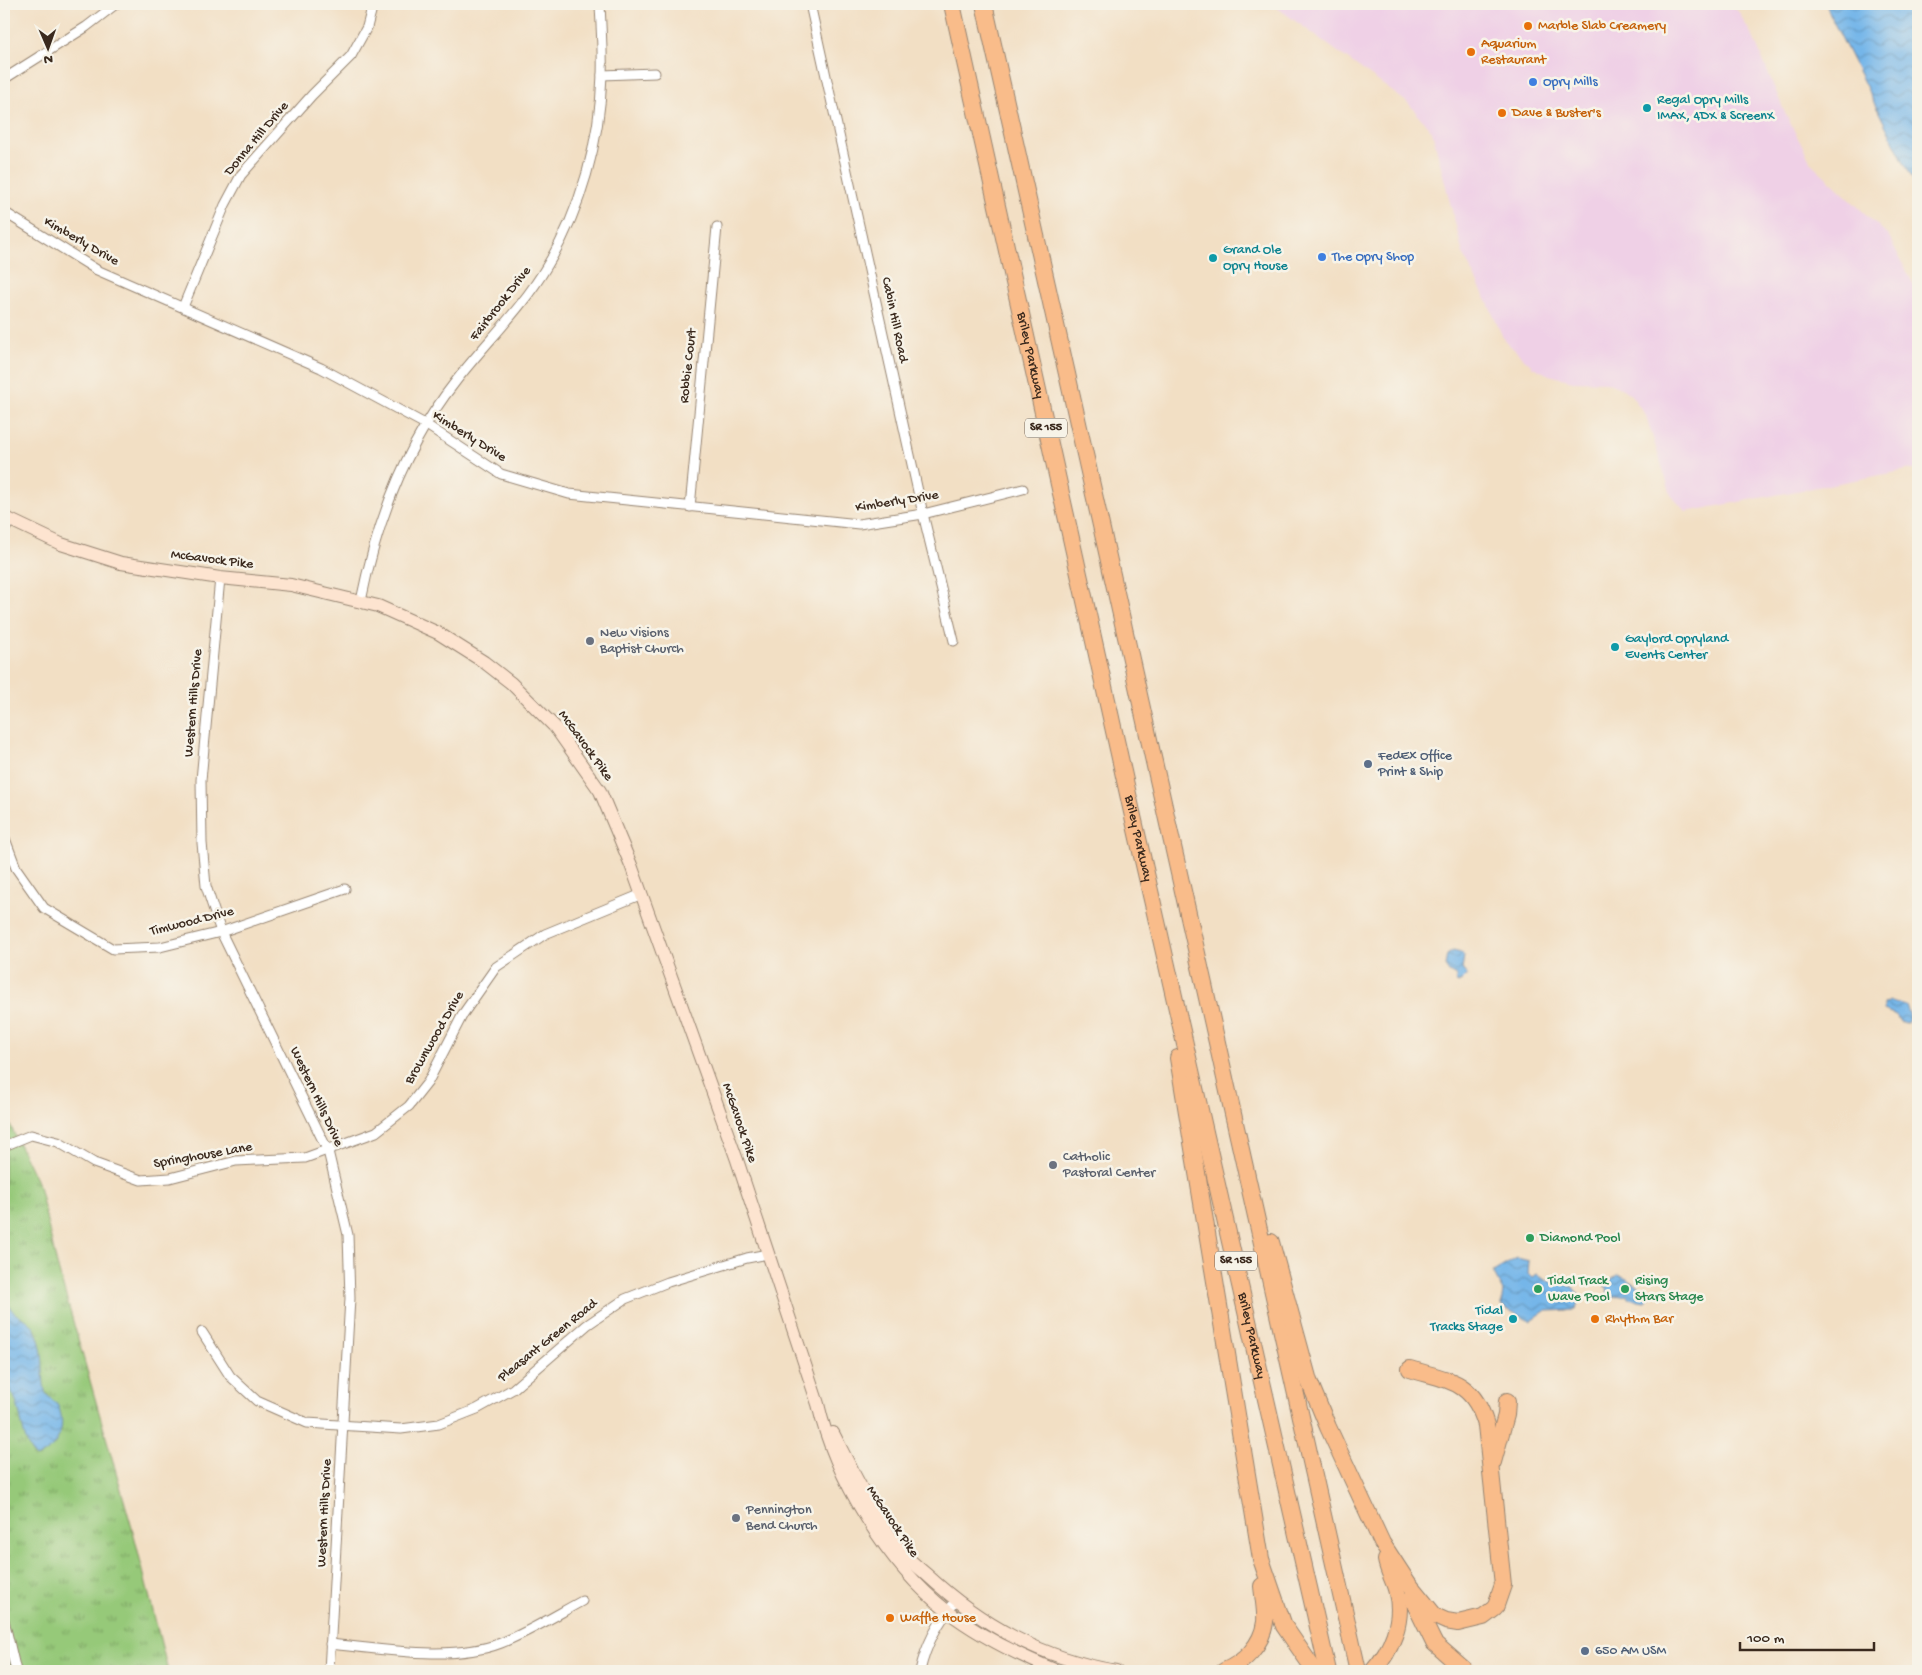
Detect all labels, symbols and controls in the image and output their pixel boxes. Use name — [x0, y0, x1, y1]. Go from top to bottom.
place label: Marble Slab Creamery — [1538, 18, 1666, 35]
marker: Marble Slab Creamery — [1522, 20, 1534, 32]
north arrow — [22, 22, 72, 72]
place label: Aquarium Restaurant — [1481, 36, 1547, 69]
marker: Aquarium Restaurant — [1465, 46, 1477, 58]
text: N — [44, 50, 53, 67]
place label: Opry Mills — [1543, 74, 1598, 91]
marker: Opry Mills — [1527, 76, 1539, 88]
place label: Regal Opry Mills IMAX, 4DX & ScreenX — [1657, 92, 1775, 125]
street label: Donna Hill Drive — [220, 98, 294, 180]
marker: Regal Opry Mills IMAX, 4DX & ScreenX — [1641, 102, 1653, 114]
place label: Dave & Buster's — [1511, 105, 1602, 122]
marker: Dave & Buster's — [1496, 107, 1508, 119]
street label: Kimberly Drive — [40, 214, 122, 271]
place label: Grand Ole Opry House — [1223, 242, 1288, 275]
place label: The Opry Shop — [1331, 249, 1414, 266]
marker: The Opry Shop — [1316, 251, 1328, 263]
marker: Grand Ole Opry House — [1207, 252, 1219, 264]
street label: Fairbrook Drive — [466, 263, 536, 345]
street label: Cabin Hill Road — [877, 276, 912, 366]
street label: Briley Parkway — [1012, 310, 1048, 400]
street label: Robbie Court — [677, 327, 702, 404]
street label: Kimberly Drive — [429, 408, 510, 467]
road number: SR 155 — [1025, 418, 1067, 438]
street label: Kimberly Drive — [854, 487, 941, 517]
street label: McGavock Pike — [170, 547, 255, 574]
place label: New Visions Baptist Church — [599, 625, 684, 658]
place label: Gaylord Opryland Events Center — [1625, 631, 1730, 664]
marker: New Visions Baptist Church — [584, 635, 596, 647]
marker: Gaylord Opryland Events Center — [1609, 641, 1621, 653]
street label: Western Hills Drive — [181, 648, 207, 758]
street label: McGavock Pike — [554, 707, 617, 785]
place label: FedEx Office Print & Ship — [1377, 748, 1453, 781]
marker: FedEx Office Print & Ship — [1362, 758, 1374, 770]
street label: Briley Parkway — [1120, 793, 1156, 883]
street label: Timwood Drive — [147, 903, 236, 941]
street label: Brownwood Drive — [401, 988, 469, 1088]
street label: Western Hills Drive — [285, 1044, 347, 1150]
street label: McGavock Pike — [717, 1081, 761, 1166]
street label: Springhouse Lane — [152, 1139, 254, 1173]
place label: Catholic Pastoral Center — [1062, 1149, 1156, 1182]
marker: Catholic Pastoral Center — [1047, 1159, 1059, 1171]
place label: Diamond Pool — [1539, 1230, 1621, 1247]
marker: Diamond Pool — [1524, 1232, 1536, 1244]
road number: SR 155 — [1215, 1252, 1257, 1270]
place label: Tidal Track Wave Pool — [1547, 1273, 1610, 1306]
place label: Rising Stars Stage — [1635, 1273, 1704, 1306]
marker: Tidal Track Wave Pool — [1532, 1283, 1544, 1295]
marker: Rising Stars Stage — [1619, 1283, 1631, 1295]
street label: Briley Parkway — [1233, 1290, 1270, 1381]
street label: Pleasant Green Road — [494, 1295, 603, 1387]
place label: Tidal Tracks Stage — [1429, 1303, 1504, 1336]
place label: Rhythm Bar — [1605, 1311, 1674, 1328]
marker: Tidal Tracks Stage — [1507, 1313, 1519, 1325]
marker: Rhythm Bar — [1589, 1313, 1601, 1325]
street label: Western Hills Drive — [314, 1458, 336, 1568]
street label: McGavock Pike — [862, 1483, 923, 1562]
place label: Pennington Bend Church — [745, 1502, 818, 1535]
marker: Pennington Bend Church — [730, 1512, 742, 1524]
place label: Waffle House — [900, 1610, 977, 1627]
marker: Waffle House — [884, 1612, 896, 1624]
scale bar — [1740, 1620, 1873, 1652]
text: 100 m — [1746, 1630, 1785, 1648]
place label: 650 AM USM — [1595, 1643, 1667, 1660]
marker: 650 AM USM — [1579, 1645, 1591, 1657]

